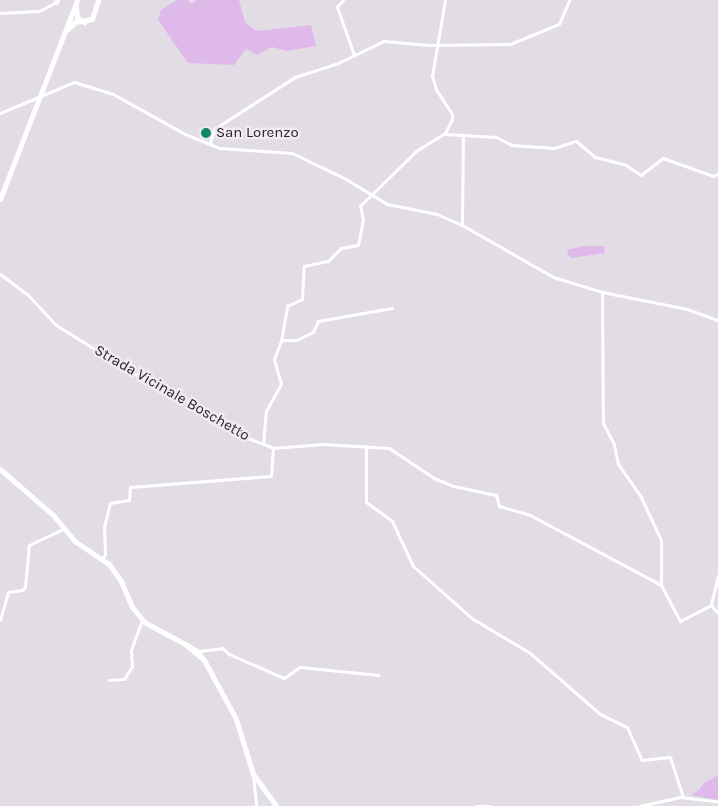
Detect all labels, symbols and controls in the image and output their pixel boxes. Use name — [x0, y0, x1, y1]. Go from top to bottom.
place label: San Lorenzo — [216, 124, 299, 142]
marker: San Lorenzo — [200, 127, 212, 139]
street label: Strada Vicinale Boschetto — [91, 341, 253, 445]

